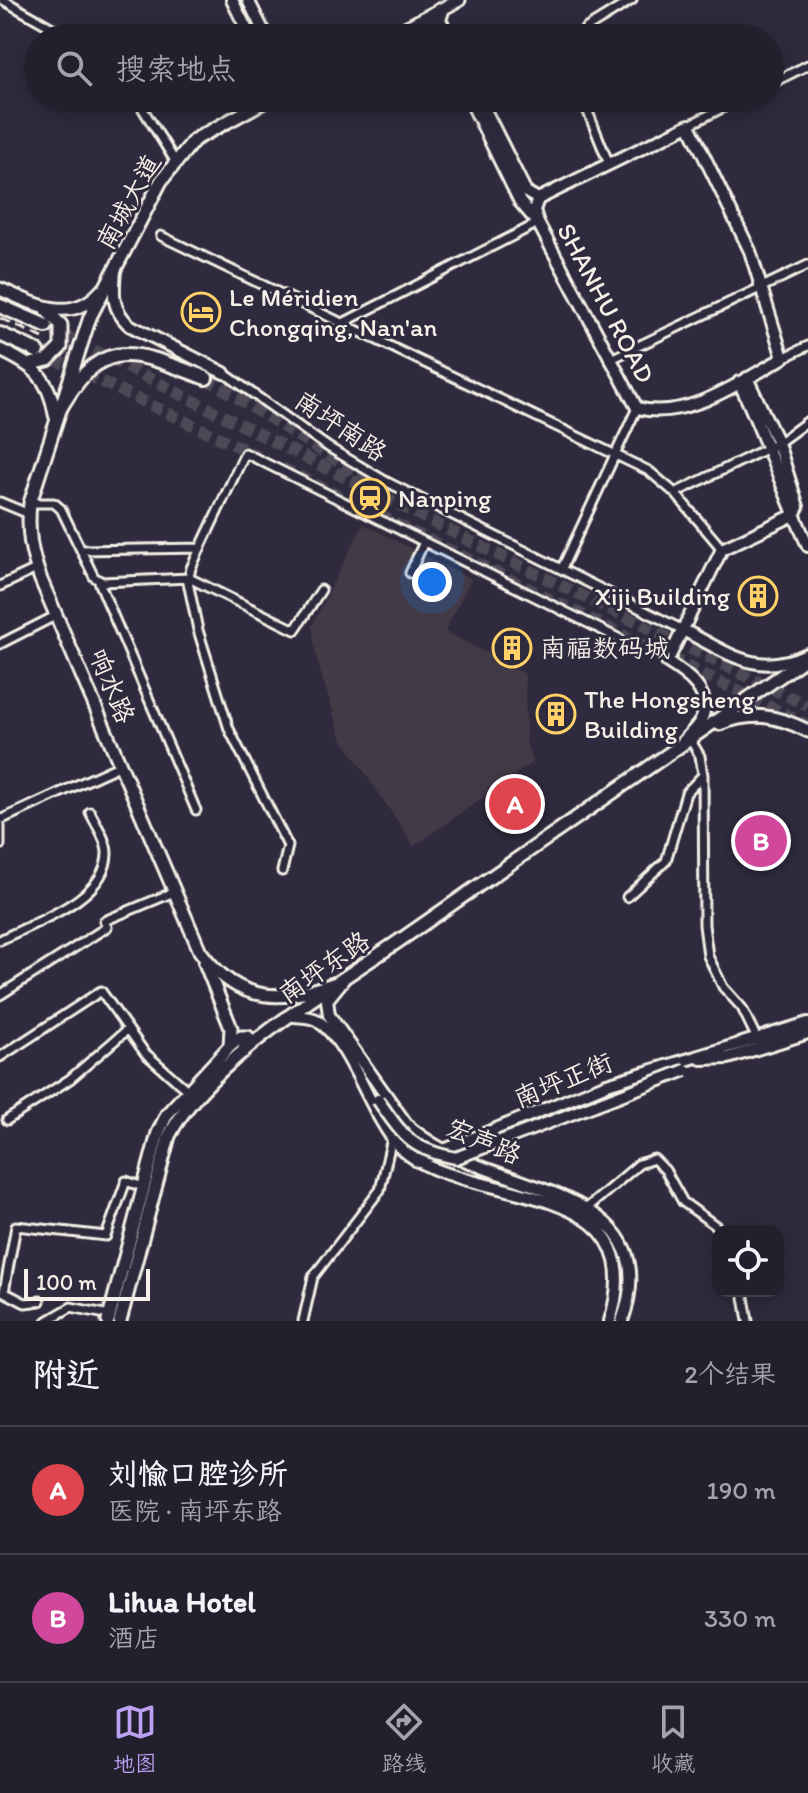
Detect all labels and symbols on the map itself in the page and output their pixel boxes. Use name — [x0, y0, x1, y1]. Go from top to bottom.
street label: 南城大道 — [89, 149, 167, 255]
street label: SHANHU ROAD — [550, 218, 662, 388]
place label: Le Méridien Chongqing, Nan'an — [229, 281, 438, 343]
hotel icon: Le Méridien Chongqing, Nan'an — [180, 291, 222, 333]
street label: 南坪南路 — [289, 384, 393, 468]
station icon: Nanping — [349, 477, 391, 519]
place label: Nanping — [398, 482, 492, 514]
your location — [412, 562, 452, 602]
building icon: Xiji Building — [737, 575, 779, 617]
place label: Xiji Building — [594, 580, 731, 612]
building icon: 南福数码城 — [491, 627, 533, 669]
place label: 南福数码城 — [540, 632, 670, 664]
street label: 响水路 — [82, 644, 142, 728]
place label: The Hongsheng Building — [584, 683, 755, 745]
building icon: The Hongsheng Building — [535, 693, 577, 735]
pin: A — [489, 774, 541, 834]
pin: B — [735, 811, 787, 871]
street label: 南坪东路 — [272, 924, 376, 1010]
street label: 南坪正街 — [509, 1046, 617, 1114]
street label: 宏声路 — [442, 1111, 526, 1171]
scale bar — [24, 1265, 150, 1301]

